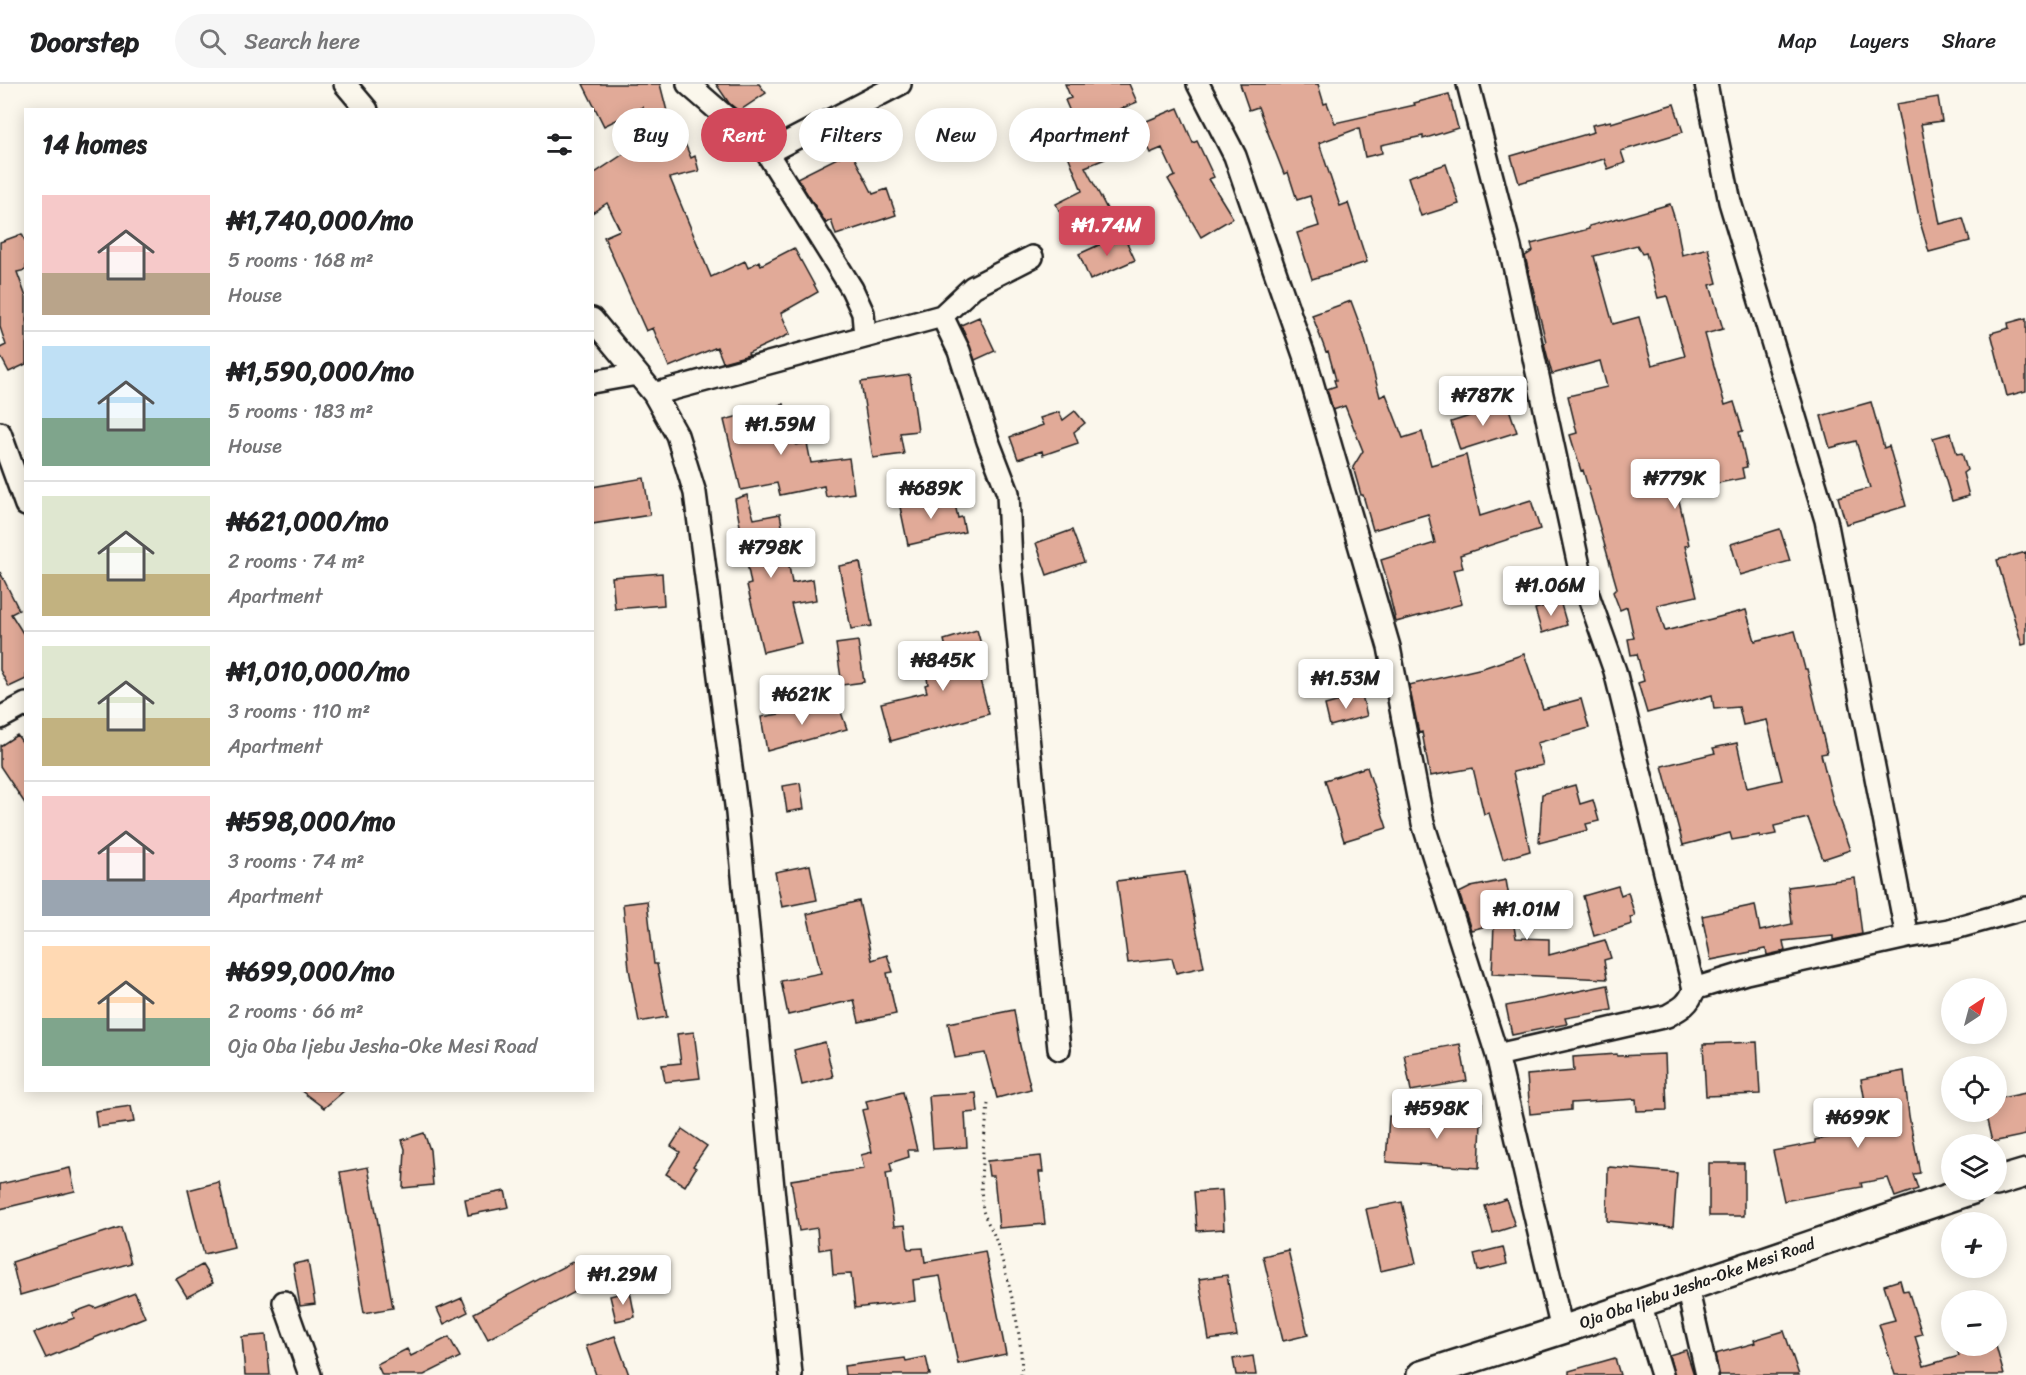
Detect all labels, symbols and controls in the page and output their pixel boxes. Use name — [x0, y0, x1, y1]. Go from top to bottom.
search box — [175, 14, 595, 68]
text: Doorstep — [30, 17, 139, 66]
text: Search here — [244, 22, 360, 61]
text: Map — [1778, 22, 1817, 60]
text: Layers — [1850, 22, 1909, 60]
text: Share — [1942, 22, 1996, 60]
icon: search — [196, 25, 229, 58]
chip: Buy — [612, 108, 689, 162]
chip: Rent — [701, 108, 787, 162]
chip: Filters — [799, 108, 903, 162]
chip: New — [915, 108, 997, 162]
chip: Apartment — [1009, 108, 1150, 162]
text: 14 homes — [42, 121, 147, 167]
icon: filters — [543, 128, 576, 161]
text: ₦1,740,000/mo — [228, 197, 413, 243]
pin: ₦1.74M — [1058, 206, 1156, 257]
text: ₦1.74M — [1073, 208, 1141, 243]
icon: home — [90, 219, 162, 291]
text: 5 rooms · 168 m² — [228, 243, 374, 278]
text: House — [228, 278, 282, 313]
text: ₦1,590,000/mo — [228, 348, 414, 394]
icon: home — [90, 370, 162, 442]
pin: ₦787K — [1441, 376, 1525, 427]
text: ₦787K — [1453, 378, 1513, 413]
text: 5 rooms · 183 m² — [228, 394, 373, 429]
pin: ₦1.59M — [732, 405, 830, 456]
text: ₦1.59M — [747, 407, 815, 442]
text: House — [228, 429, 282, 464]
pin: ₦779K — [1633, 459, 1717, 510]
text: ₦779K — [1645, 461, 1705, 496]
pin: ₦689K — [889, 469, 973, 520]
text: ₦689K — [900, 471, 962, 506]
text: ₦621,000/mo — [228, 498, 389, 544]
icon: home — [90, 520, 162, 592]
pin: ₦798K — [729, 528, 813, 579]
text: ₦798K — [740, 530, 802, 565]
text: 2 rooms · 74 m² — [228, 544, 365, 579]
pin: ₦1.06M — [1502, 566, 1600, 617]
text: ₦1.06M — [1517, 568, 1585, 603]
text: Apartment — [228, 579, 322, 614]
pin: ₦845K — [901, 641, 985, 692]
text: ₦845K — [912, 643, 974, 678]
text: ₦1,010,000/mo — [228, 648, 410, 694]
pin: ₦1.53M — [1297, 659, 1395, 710]
text: ₦1.53M — [1312, 661, 1380, 696]
icon: home — [90, 670, 162, 742]
pin: ₦621K — [760, 675, 844, 726]
text: ₦621K — [774, 677, 830, 712]
text: 3 rooms · 110 m² — [228, 694, 370, 729]
text: Apartment — [228, 729, 322, 764]
text: ₦598,000/mo — [228, 798, 395, 844]
icon: home — [90, 820, 162, 892]
text: 3 rooms · 74 m² — [228, 844, 364, 879]
text: Apartment — [228, 879, 322, 914]
pin: ₦1.01M — [1478, 890, 1576, 941]
text: ₦1.01M — [1494, 892, 1560, 927]
text: ₦699,000/mo — [228, 948, 394, 994]
icon: home — [90, 970, 162, 1042]
north arrow — [1941, 978, 2007, 1044]
map controls — [1941, 978, 2007, 1356]
text: 2 rooms · 66 m² — [228, 994, 364, 1029]
text: Oja Oba Ijebu Jesha-Oke Mesi Road — [228, 1029, 537, 1064]
button: locate — [1941, 1056, 2007, 1122]
pin: ₦598K — [1395, 1089, 1479, 1140]
text: ₦598K — [1406, 1091, 1468, 1126]
pin: ₦699K — [1816, 1098, 1900, 1149]
text: ₦699K — [1827, 1100, 1889, 1135]
button: layers — [1941, 1134, 2007, 1200]
button: + — [1941, 1212, 2007, 1278]
street label: Oja Oba Ijebu Jesha-Oke Mesi Road — [1575, 1229, 1820, 1337]
pin: ₦1.29M — [574, 1255, 672, 1306]
text: ₦1.29M — [589, 1257, 657, 1292]
button: − — [1941, 1290, 2007, 1356]

